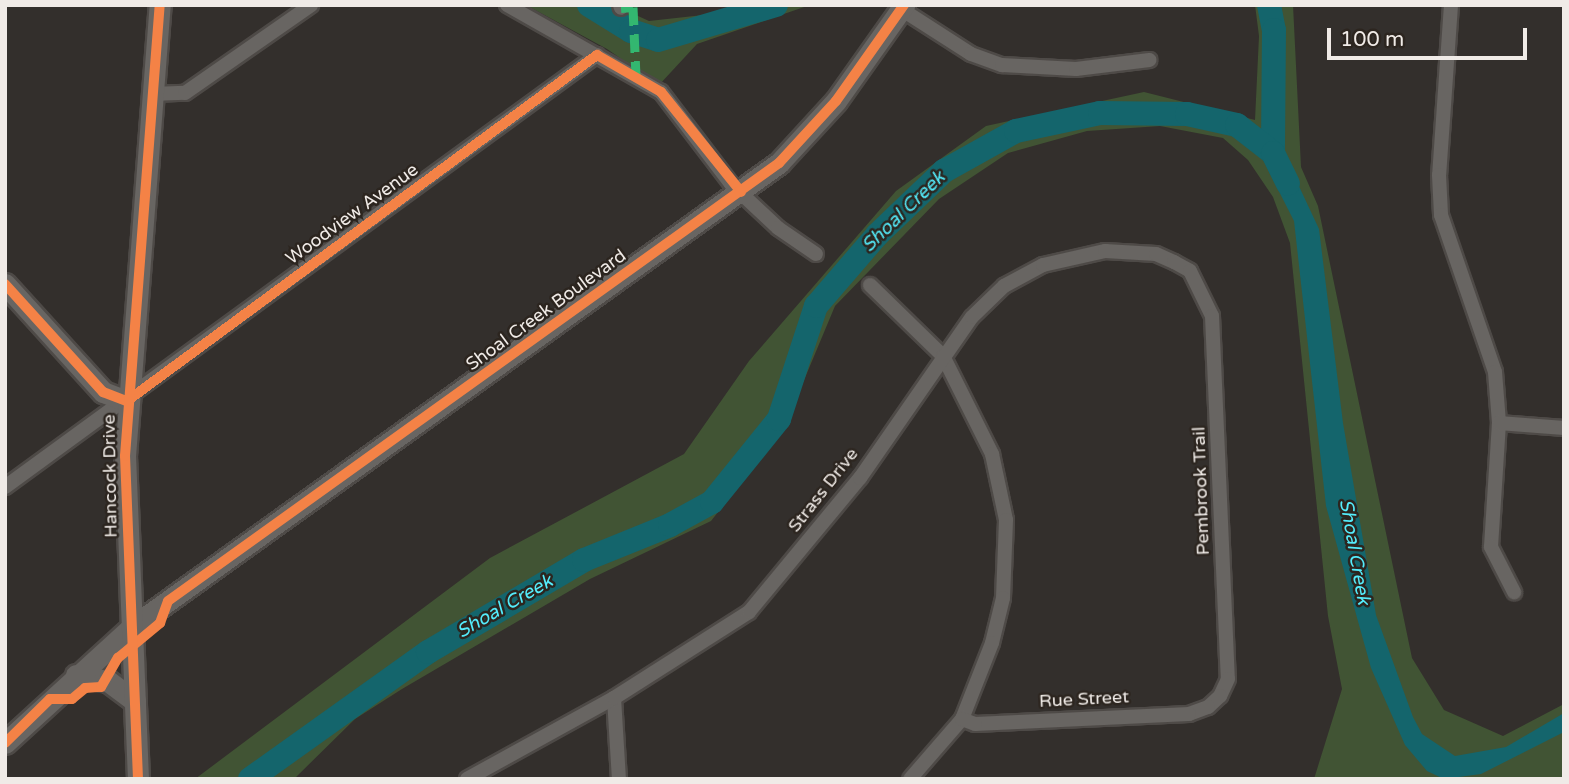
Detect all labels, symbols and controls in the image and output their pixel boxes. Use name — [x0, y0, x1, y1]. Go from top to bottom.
scale bar — [1331, 14, 1530, 58]
text: 100 m — [1340, 27, 1404, 52]
street label: Woodview Avenue — [282, 159, 422, 269]
water label: Shoal Creek — [858, 167, 950, 257]
street label: Shoal Creek Boulevard — [462, 245, 630, 375]
street label: Hancock Drive — [98, 414, 122, 538]
street label: Pembrook Trail — [1188, 426, 1214, 556]
street label: Strass Drive — [783, 444, 863, 536]
water label: Shoal Creek — [1333, 497, 1375, 607]
water label: Shoal Creek — [453, 570, 557, 644]
street label: Rue Street — [1038, 686, 1130, 712]

